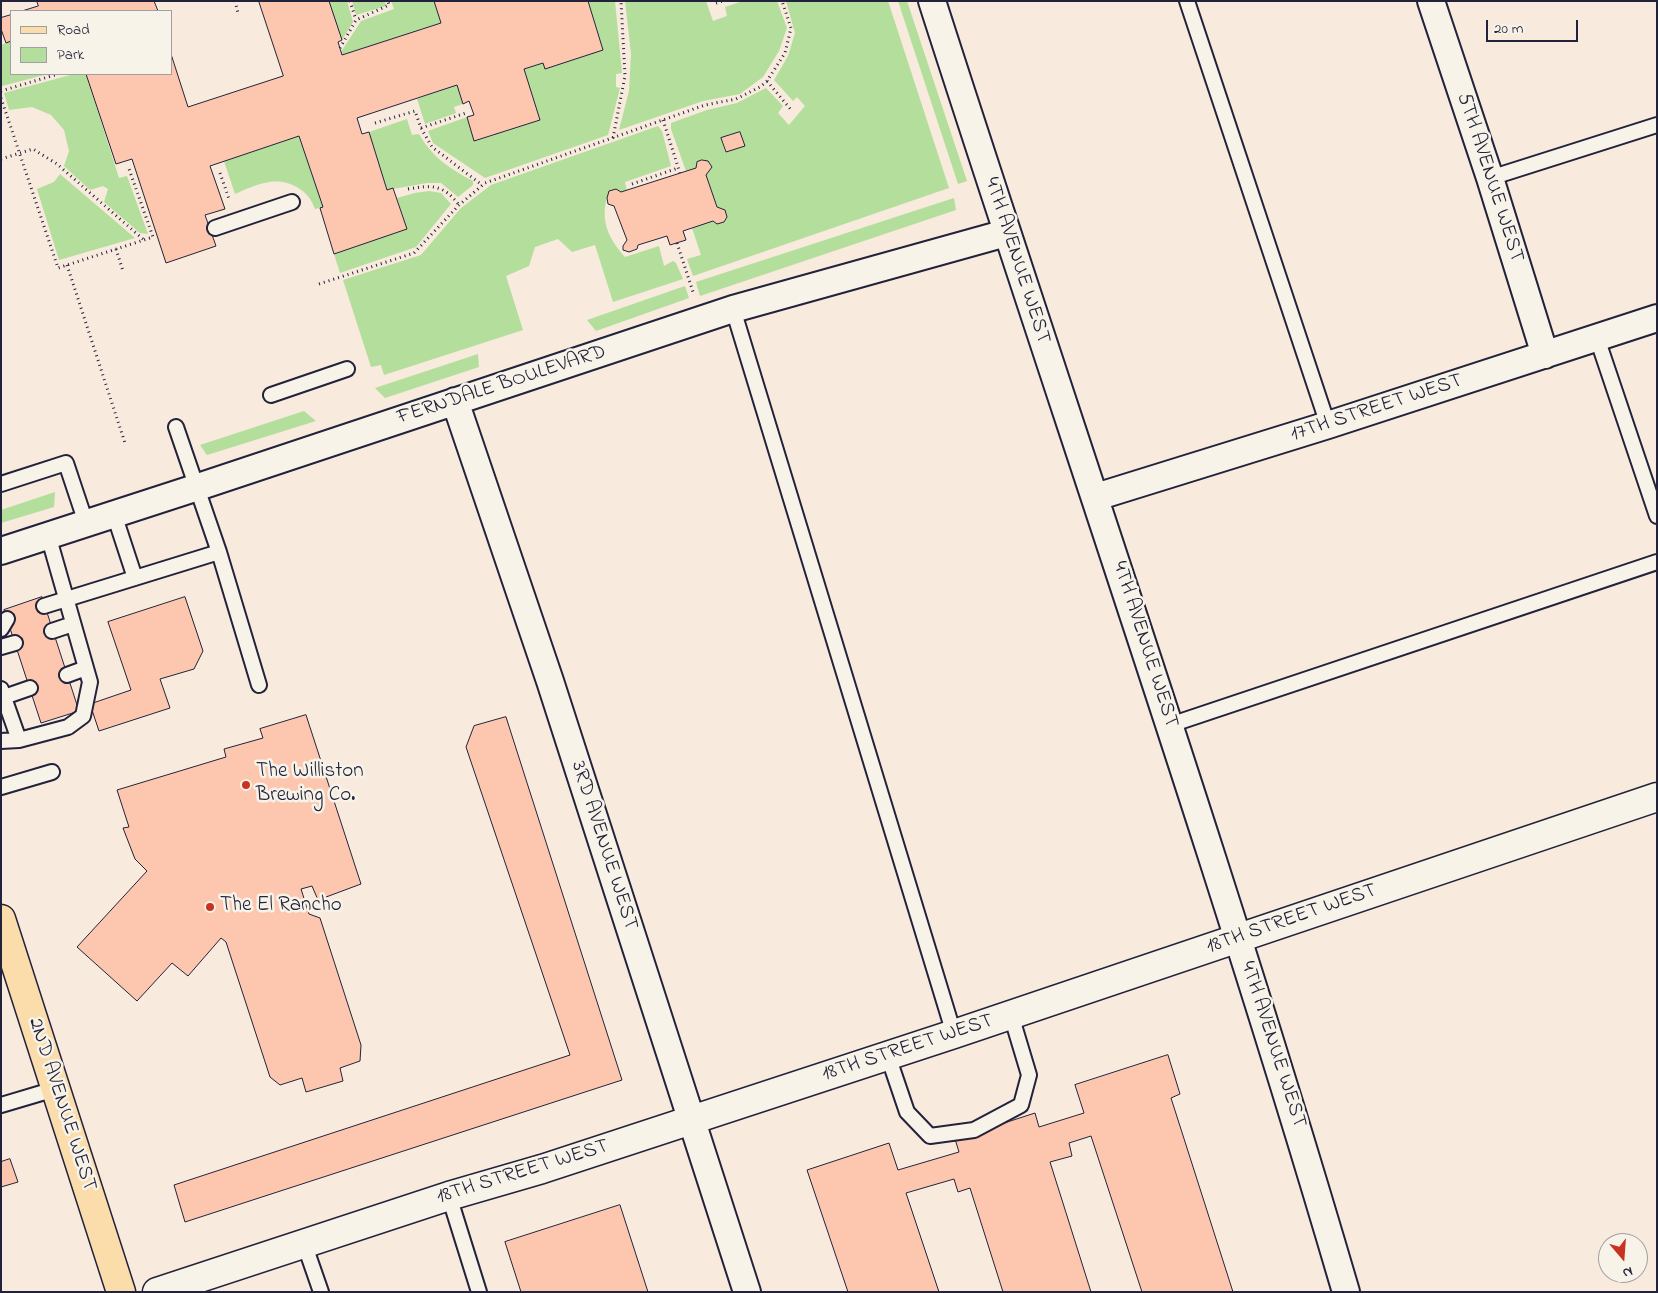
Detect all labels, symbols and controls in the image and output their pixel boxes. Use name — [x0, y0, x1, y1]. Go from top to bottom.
legend — [10, 10, 172, 75]
scale bar — [1488, 10, 1580, 42]
text: 20 m — [1494, 18, 1523, 40]
text: Road — [57, 19, 90, 41]
text: Park — [57, 44, 84, 66]
street label: 5TH AVENUE WEST — [1450, 90, 1528, 266]
street label: 4TH AVENUE WEST — [977, 175, 1055, 347]
street label: FERNDALE BOULEVARD — [395, 340, 609, 432]
street label: 17TH STREET WEST — [1288, 369, 1466, 449]
street label: 4TH AVENUE WEST — [1105, 559, 1183, 731]
street label: 3RD AVENUE WEST — [564, 758, 642, 934]
place label: The Williston Brewing Co. — [256, 760, 364, 810]
marker: The Williston Brewing Co. — [240, 779, 252, 791]
street label: 18TH STREET WEST — [1204, 879, 1380, 961]
place label: The El Rancho — [220, 894, 342, 920]
marker: The El Rancho — [204, 901, 216, 913]
street label: 4TH AVENUE WEST — [1233, 959, 1311, 1131]
street label: 18TH STREET WEST — [819, 1009, 997, 1089]
street label: 2ND AVENUE WEST — [21, 1015, 101, 1195]
street label: 18TH STREET WEST — [434, 1135, 612, 1211]
north arrow — [1598, 1233, 1648, 1283]
text: N — [1620, 1260, 1635, 1283]

